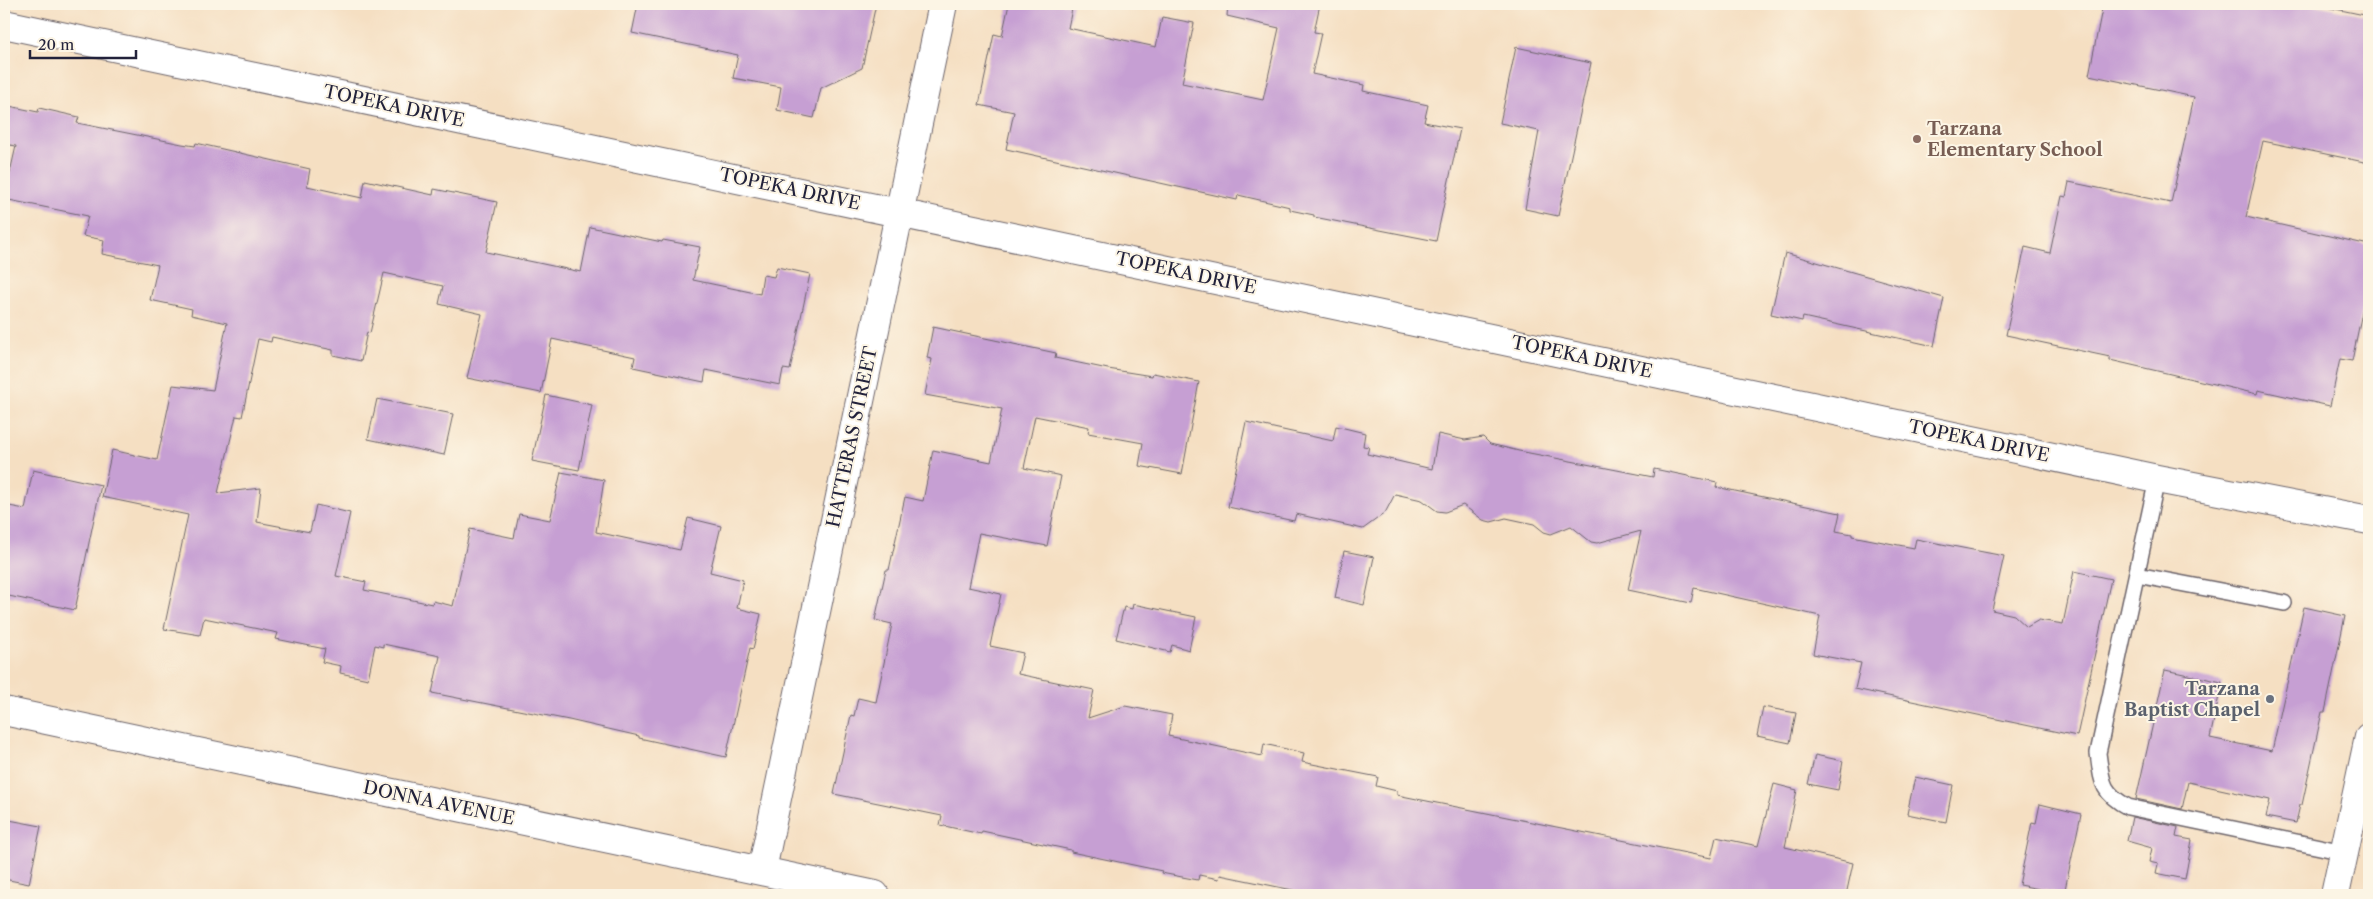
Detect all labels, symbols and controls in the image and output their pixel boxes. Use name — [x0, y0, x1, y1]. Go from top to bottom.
scale bar — [30, 28, 136, 60]
text: 20 m — [38, 35, 74, 54]
street label: TOPEKA DRIVE — [321, 80, 467, 132]
place label: Tarzana Elementary School — [1927, 118, 2103, 161]
marker: Tarzana Elementary School — [1911, 133, 1923, 145]
street label: TOPEKA DRIVE — [717, 163, 863, 215]
street label: TOPEKA DRIVE — [1113, 247, 1259, 299]
street label: TOPEKA DRIVE — [1509, 331, 1655, 383]
street label: HATTERAS STREET — [822, 344, 882, 530]
street label: TOPEKA DRIVE — [1906, 415, 2052, 467]
place label: Tarzana Baptist Chapel — [2124, 678, 2261, 721]
marker: Tarzana Baptist Chapel — [2264, 693, 2276, 705]
street label: DONNA AVENUE — [361, 776, 517, 830]

